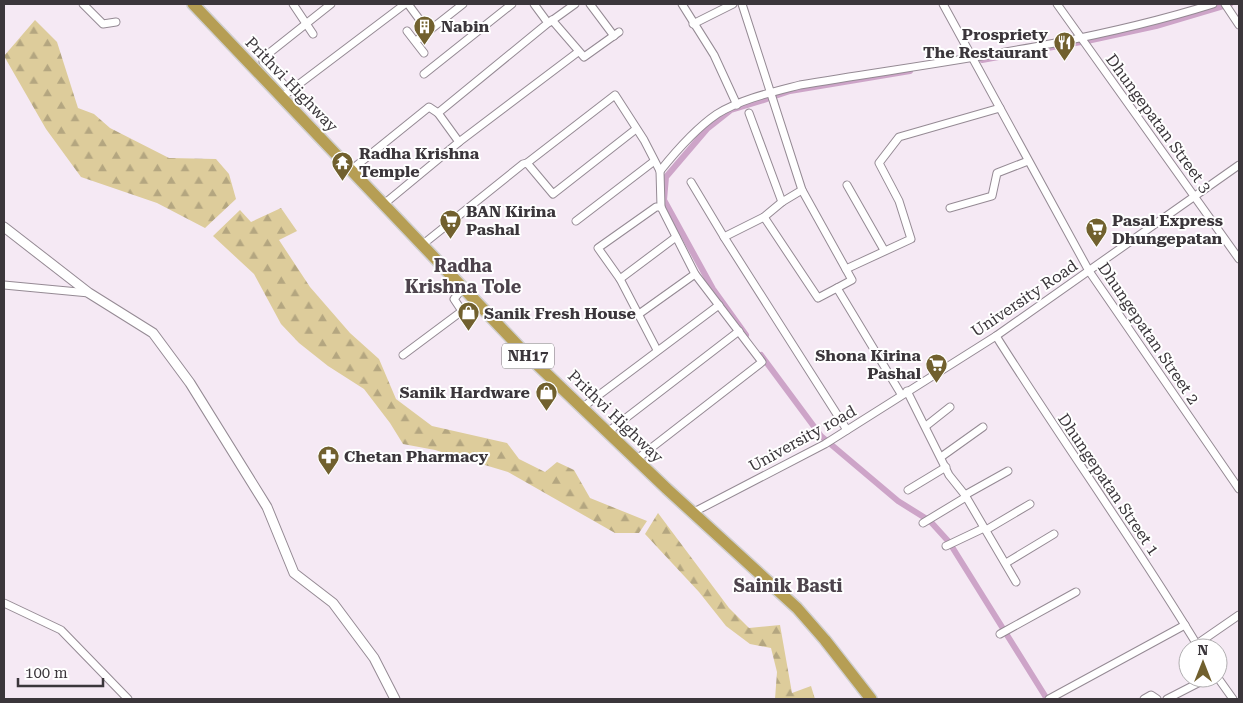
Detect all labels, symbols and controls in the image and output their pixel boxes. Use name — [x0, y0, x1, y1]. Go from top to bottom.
building icon: Nabin — [413, 14, 437, 45]
place label: Nabin — [441, 17, 490, 36]
place label: Prospriety The Restaurant — [923, 25, 1048, 62]
restaurant icon: Prospriety The Restaurant — [1052, 31, 1076, 62]
street label: Prithvi Highway — [241, 33, 342, 136]
street label: Dhungepatan Street 3 — [1102, 50, 1215, 196]
place label: Radha Krishna Temple — [359, 144, 480, 181]
temple icon: Radha Krishna Temple — [331, 150, 355, 181]
place label: BAN Kirina Pashal — [466, 202, 556, 239]
supermarket icon: BAN Kirina Pashal — [438, 208, 462, 239]
place label: Pasal Express Dhungepatan — [1112, 211, 1223, 248]
supermarket icon: Pasal Express Dhungepatan — [1084, 217, 1108, 248]
district label: Radha Krishna Tole — [405, 255, 522, 297]
street label: University Road — [968, 256, 1081, 341]
street label: Dhungepatan Street 2 — [1094, 259, 1203, 408]
shop icon: Sanik Fresh House — [456, 301, 480, 332]
place label: Sanik Fresh House — [484, 304, 636, 323]
road number: NH17 — [502, 344, 554, 368]
place label: Shona Kirina Pashal — [815, 346, 922, 383]
supermarket icon: Shona Kirina Pashal — [925, 352, 949, 383]
street label: Prithvi Highway — [564, 366, 668, 467]
shop icon: Sanik Hardware — [534, 380, 558, 411]
place label: Sanik Hardware — [399, 383, 530, 402]
street label: University road — [745, 401, 859, 476]
street label: Dhungepatan Street 1 — [1054, 410, 1163, 559]
pharmacy icon: Chetan Pharmacy — [316, 444, 340, 475]
place label: Chetan Pharmacy — [344, 447, 489, 466]
district label: Sainik Basti — [733, 575, 843, 596]
north arrow — [1178, 638, 1228, 688]
text: N — [1198, 642, 1209, 658]
scale bar — [18, 656, 102, 688]
text: 100 m — [25, 664, 68, 682]

